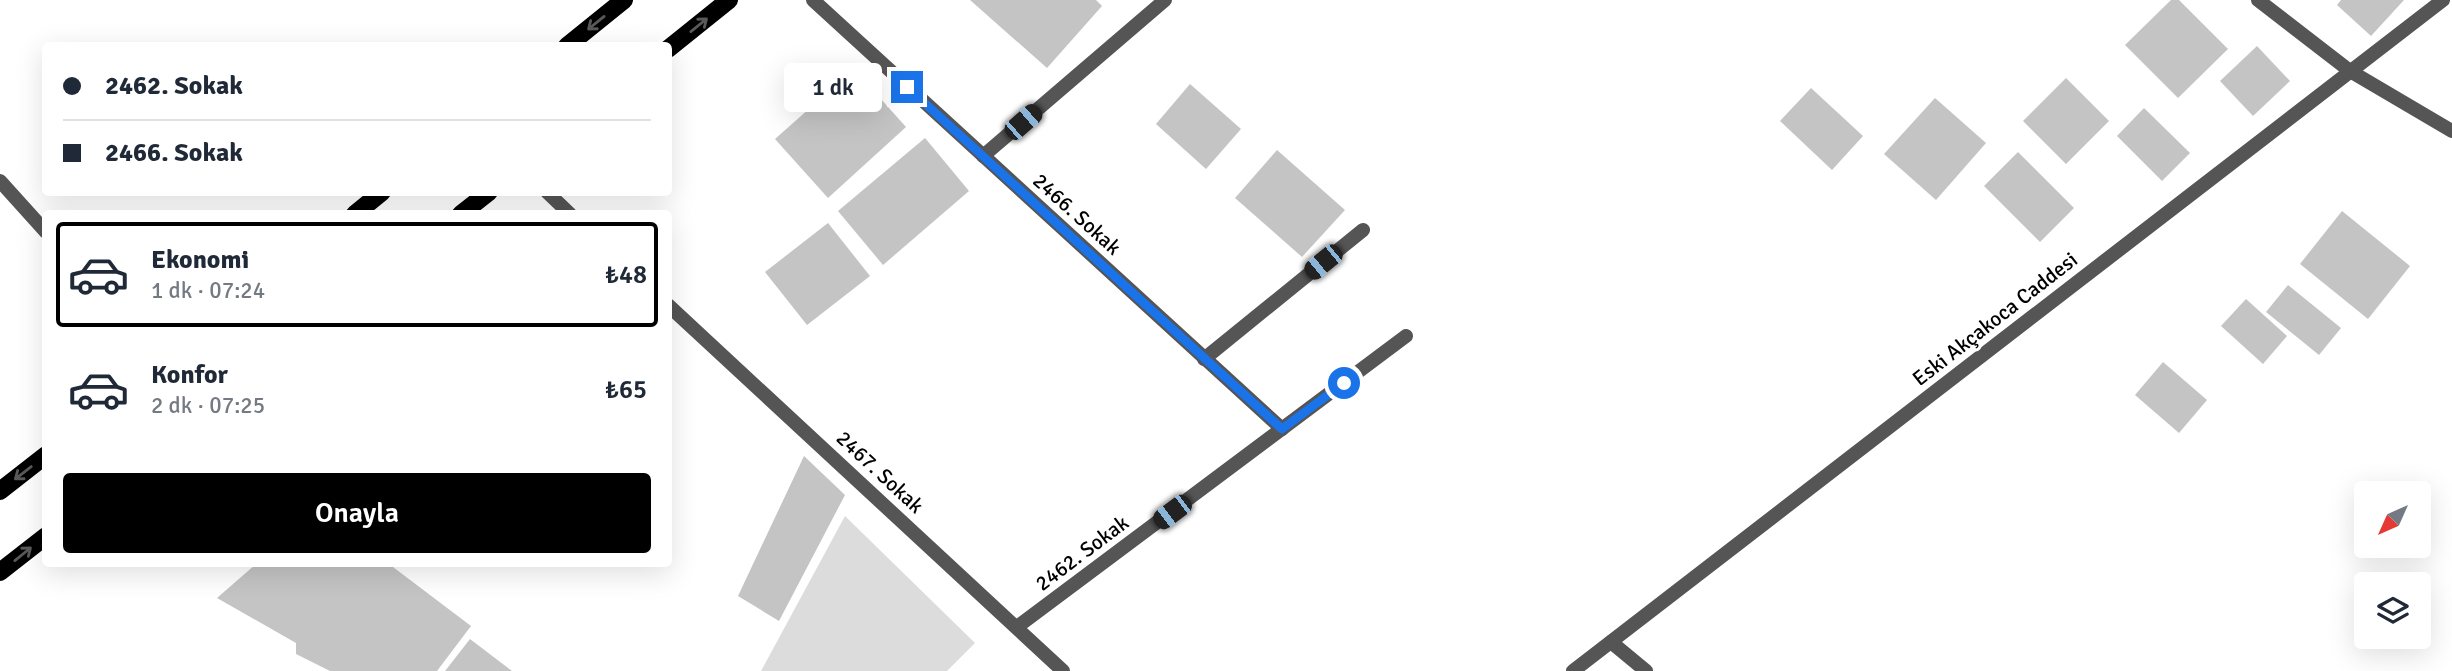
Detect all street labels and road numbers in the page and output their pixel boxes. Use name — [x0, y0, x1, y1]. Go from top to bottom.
street label: 2466. Sokak — [1027, 168, 1127, 261]
street label: Eski Akçakoca Caddesi — [1907, 246, 2083, 392]
street label: 2467. Sokak — [831, 425, 929, 519]
street label: 2462. Sokak — [1030, 509, 1134, 596]

